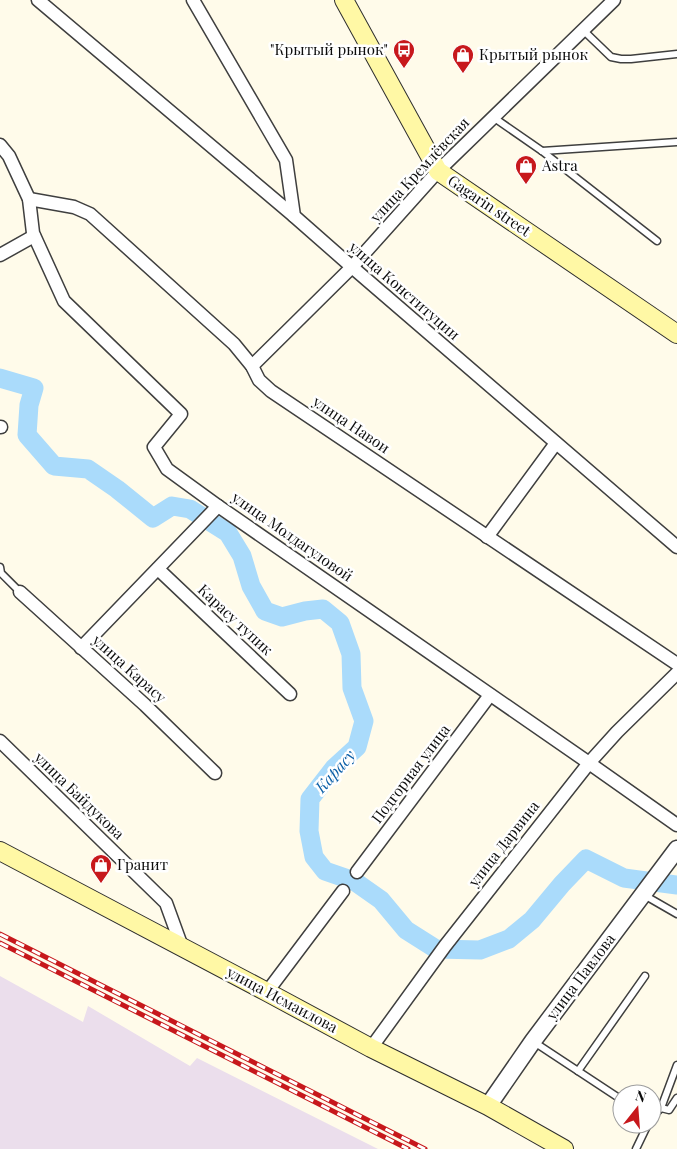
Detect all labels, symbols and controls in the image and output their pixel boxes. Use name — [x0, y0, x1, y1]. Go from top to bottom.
bus stop icon: "Крытый рынок" — [392, 38, 416, 69]
place label: "Крытый рынок" — [270, 39, 388, 59]
shop icon: Крытый рынок — [451, 43, 475, 74]
place label: Крытый рынок — [479, 44, 588, 64]
street label: улица Кремлёвская — [365, 112, 473, 227]
shop icon: Astra — [514, 154, 538, 185]
place label: Astra — [541, 155, 578, 175]
street label: Gagarin street — [444, 170, 535, 241]
street label: улица Конституции — [344, 236, 464, 344]
street label: улица Навои — [308, 390, 394, 457]
street label: улица Молдагуловой — [227, 486, 357, 585]
street label: Карасу тупик — [194, 579, 278, 659]
street label: улица Карасу — [88, 629, 171, 707]
street label: Подгорная улица — [366, 719, 454, 827]
water label: Карасу — [309, 744, 360, 797]
street label: улица Байдукова — [30, 747, 129, 844]
street label: улица Дарвина — [463, 796, 543, 891]
shop icon: Гранит — [89, 853, 113, 884]
place label: Гранит — [117, 854, 168, 874]
street label: улица Павлова — [541, 929, 620, 1024]
street label: улица Исмаилова — [223, 961, 342, 1037]
north arrow — [612, 1084, 662, 1134]
text: N — [633, 1086, 649, 1107]

